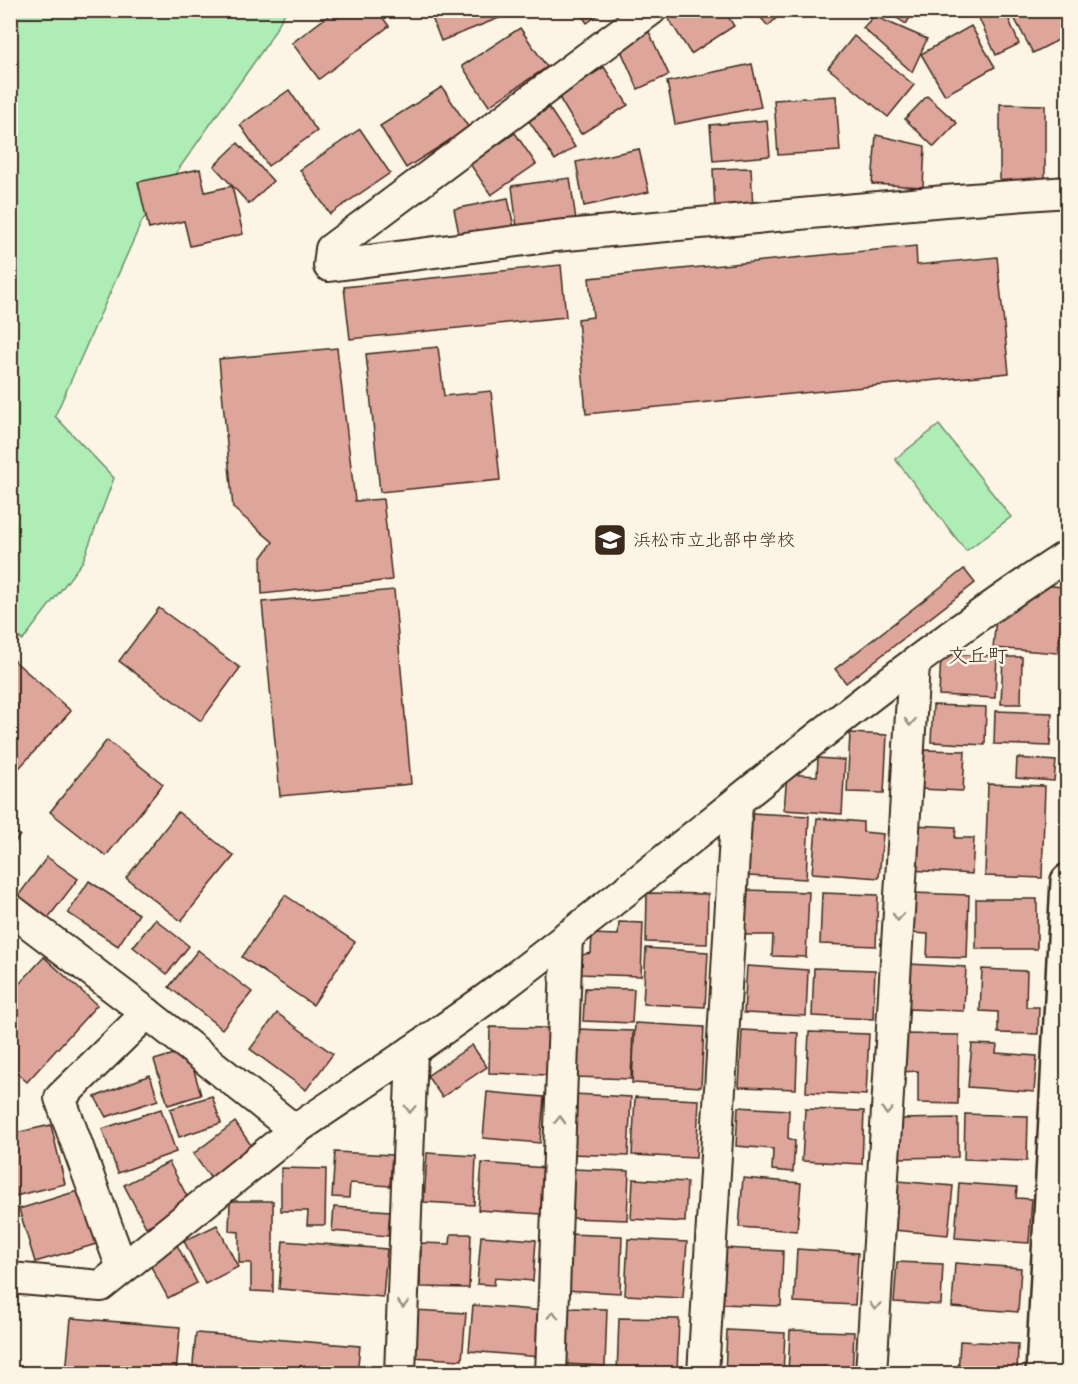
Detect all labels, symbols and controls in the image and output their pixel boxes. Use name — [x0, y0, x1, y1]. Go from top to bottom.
school or university icon: 浜松市立北部中学校 — [592, 522, 628, 558]
place label: 浜松市立北部中学校 — [633, 528, 795, 551]
district label: 文丘町 — [948, 642, 1008, 667]
one-way arrow — [904, 717, 917, 726]
one-way arrow — [892, 912, 905, 921]
one-way arrow — [404, 1105, 417, 1114]
one-way arrow — [880, 1107, 893, 1116]
one-way arrow — [554, 1116, 567, 1125]
one-way arrow — [396, 1300, 409, 1309]
one-way arrow — [869, 1301, 882, 1310]
one-way arrow — [547, 1311, 560, 1320]

